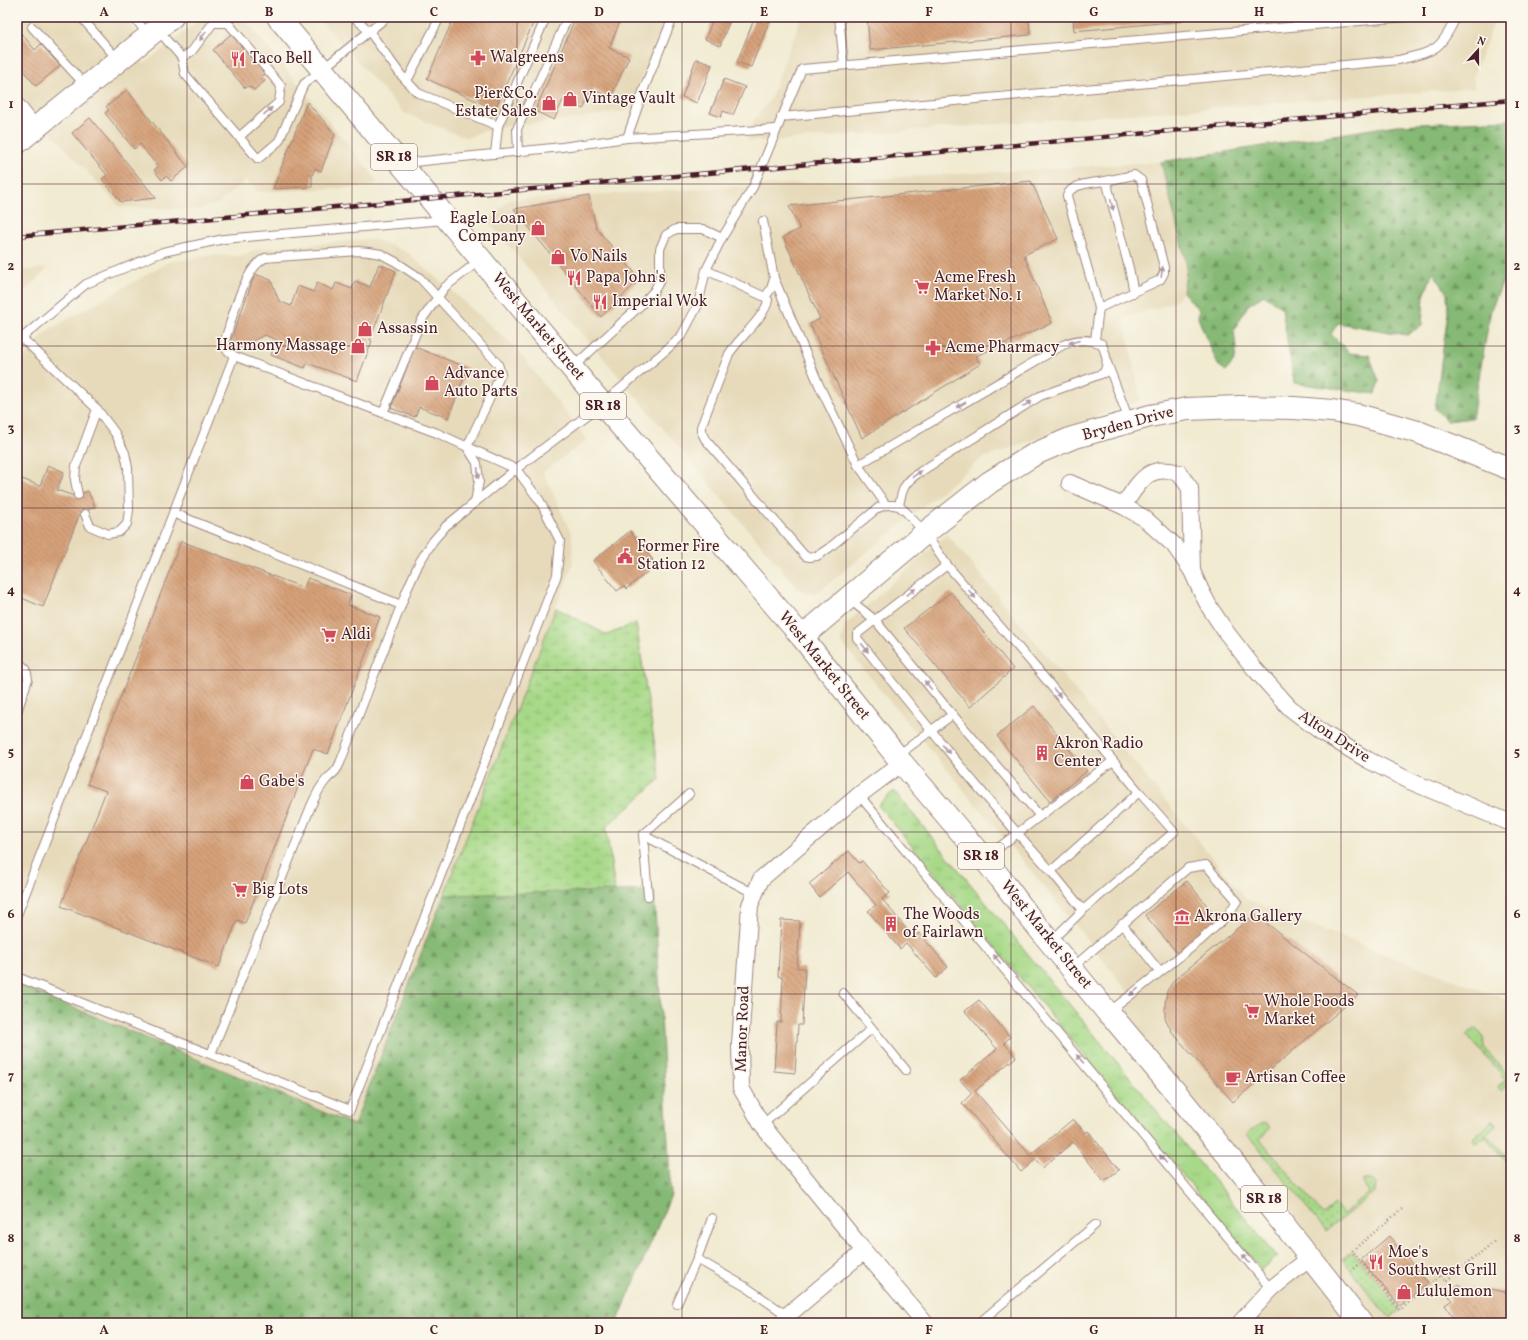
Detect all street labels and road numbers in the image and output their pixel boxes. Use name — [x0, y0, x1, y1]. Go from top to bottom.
road number: SR 18 — [371, 144, 417, 170]
street label: West Market Street — [486, 268, 590, 386]
road number: SR 18 — [580, 393, 626, 419]
street label: Bryden Drive — [1080, 401, 1176, 447]
street label: West Market Street — [773, 607, 875, 725]
street label: Alton Drive — [1294, 705, 1374, 769]
road number: SR 18 — [958, 843, 1004, 869]
street label: West Market Street — [995, 876, 1097, 994]
street label: Manor Road — [730, 985, 756, 1073]
road number: SR 18 — [1241, 1186, 1287, 1212]

